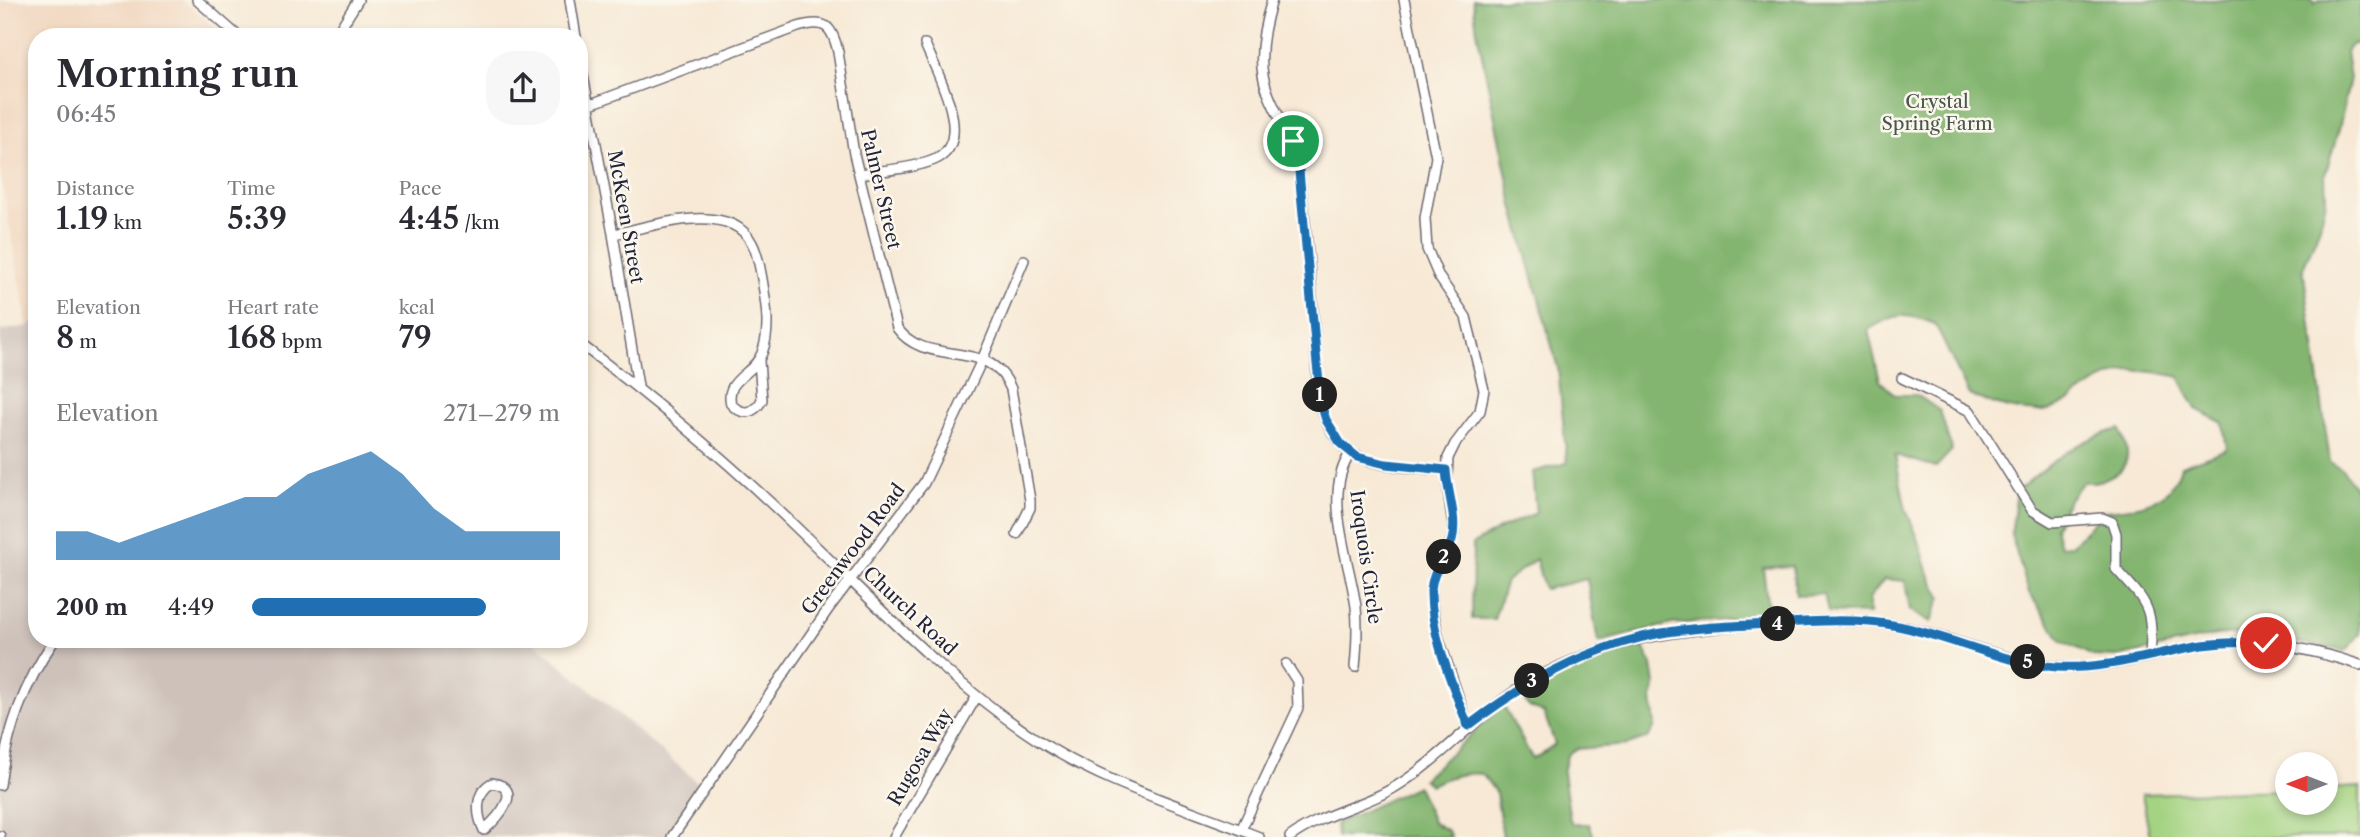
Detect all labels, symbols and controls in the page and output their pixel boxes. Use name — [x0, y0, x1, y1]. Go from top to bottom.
text: Morning run — [56, 50, 299, 97]
button: share — [486, 51, 560, 125]
park label: Crystal Spring Farm — [1881, 90, 1993, 135]
text: 06:45 — [56, 100, 116, 128]
pin — [1263, 111, 1323, 171]
icon: arrive — [1274, 122, 1312, 160]
street label: Palmer Street — [856, 127, 906, 252]
street label: McKeen Street — [603, 148, 649, 286]
text: Distance — [56, 177, 135, 200]
text: Time — [227, 177, 275, 200]
text: Pace — [399, 177, 442, 200]
text: 1.19 — [56, 200, 108, 237]
text: 5:39 — [227, 200, 287, 237]
text: 4:45 — [399, 200, 459, 237]
text: km — [108, 211, 142, 234]
text: /km — [459, 211, 500, 234]
text: Elevation — [56, 296, 141, 319]
text: Heart rate — [227, 296, 319, 319]
text: kcal — [399, 296, 435, 319]
text: 8 — [56, 319, 74, 356]
text: 168 — [227, 319, 277, 356]
text: 79 — [399, 319, 432, 356]
text: m — [74, 330, 97, 353]
text: bpm — [277, 330, 323, 353]
pin: 1 — [1302, 378, 1338, 412]
text: 1 — [1315, 383, 1324, 406]
text: Elevation — [56, 399, 159, 427]
text: 271–279 m — [443, 399, 560, 427]
street label: Greenwood Road — [796, 479, 910, 619]
street label: Iroquois Circle — [1345, 489, 1387, 625]
pin: 2 — [1426, 540, 1462, 574]
text: 2 — [1438, 545, 1449, 568]
street label: Church Road — [858, 562, 962, 661]
text: 200 m — [56, 593, 128, 621]
text: 4:49 — [168, 593, 215, 621]
pin: 4 — [1760, 606, 1796, 642]
text: 4 — [1772, 612, 1783, 635]
pin — [2236, 613, 2296, 673]
icon: check — [2247, 624, 2285, 662]
pin: 5 — [2010, 644, 2046, 680]
text: 5 — [2022, 650, 2033, 673]
pin: 3 — [1514, 664, 1550, 698]
text: 3 — [1526, 669, 1537, 692]
street label: Rugosa Way — [883, 704, 957, 810]
north arrow — [2275, 752, 2338, 816]
map controls — [2275, 752, 2338, 815]

